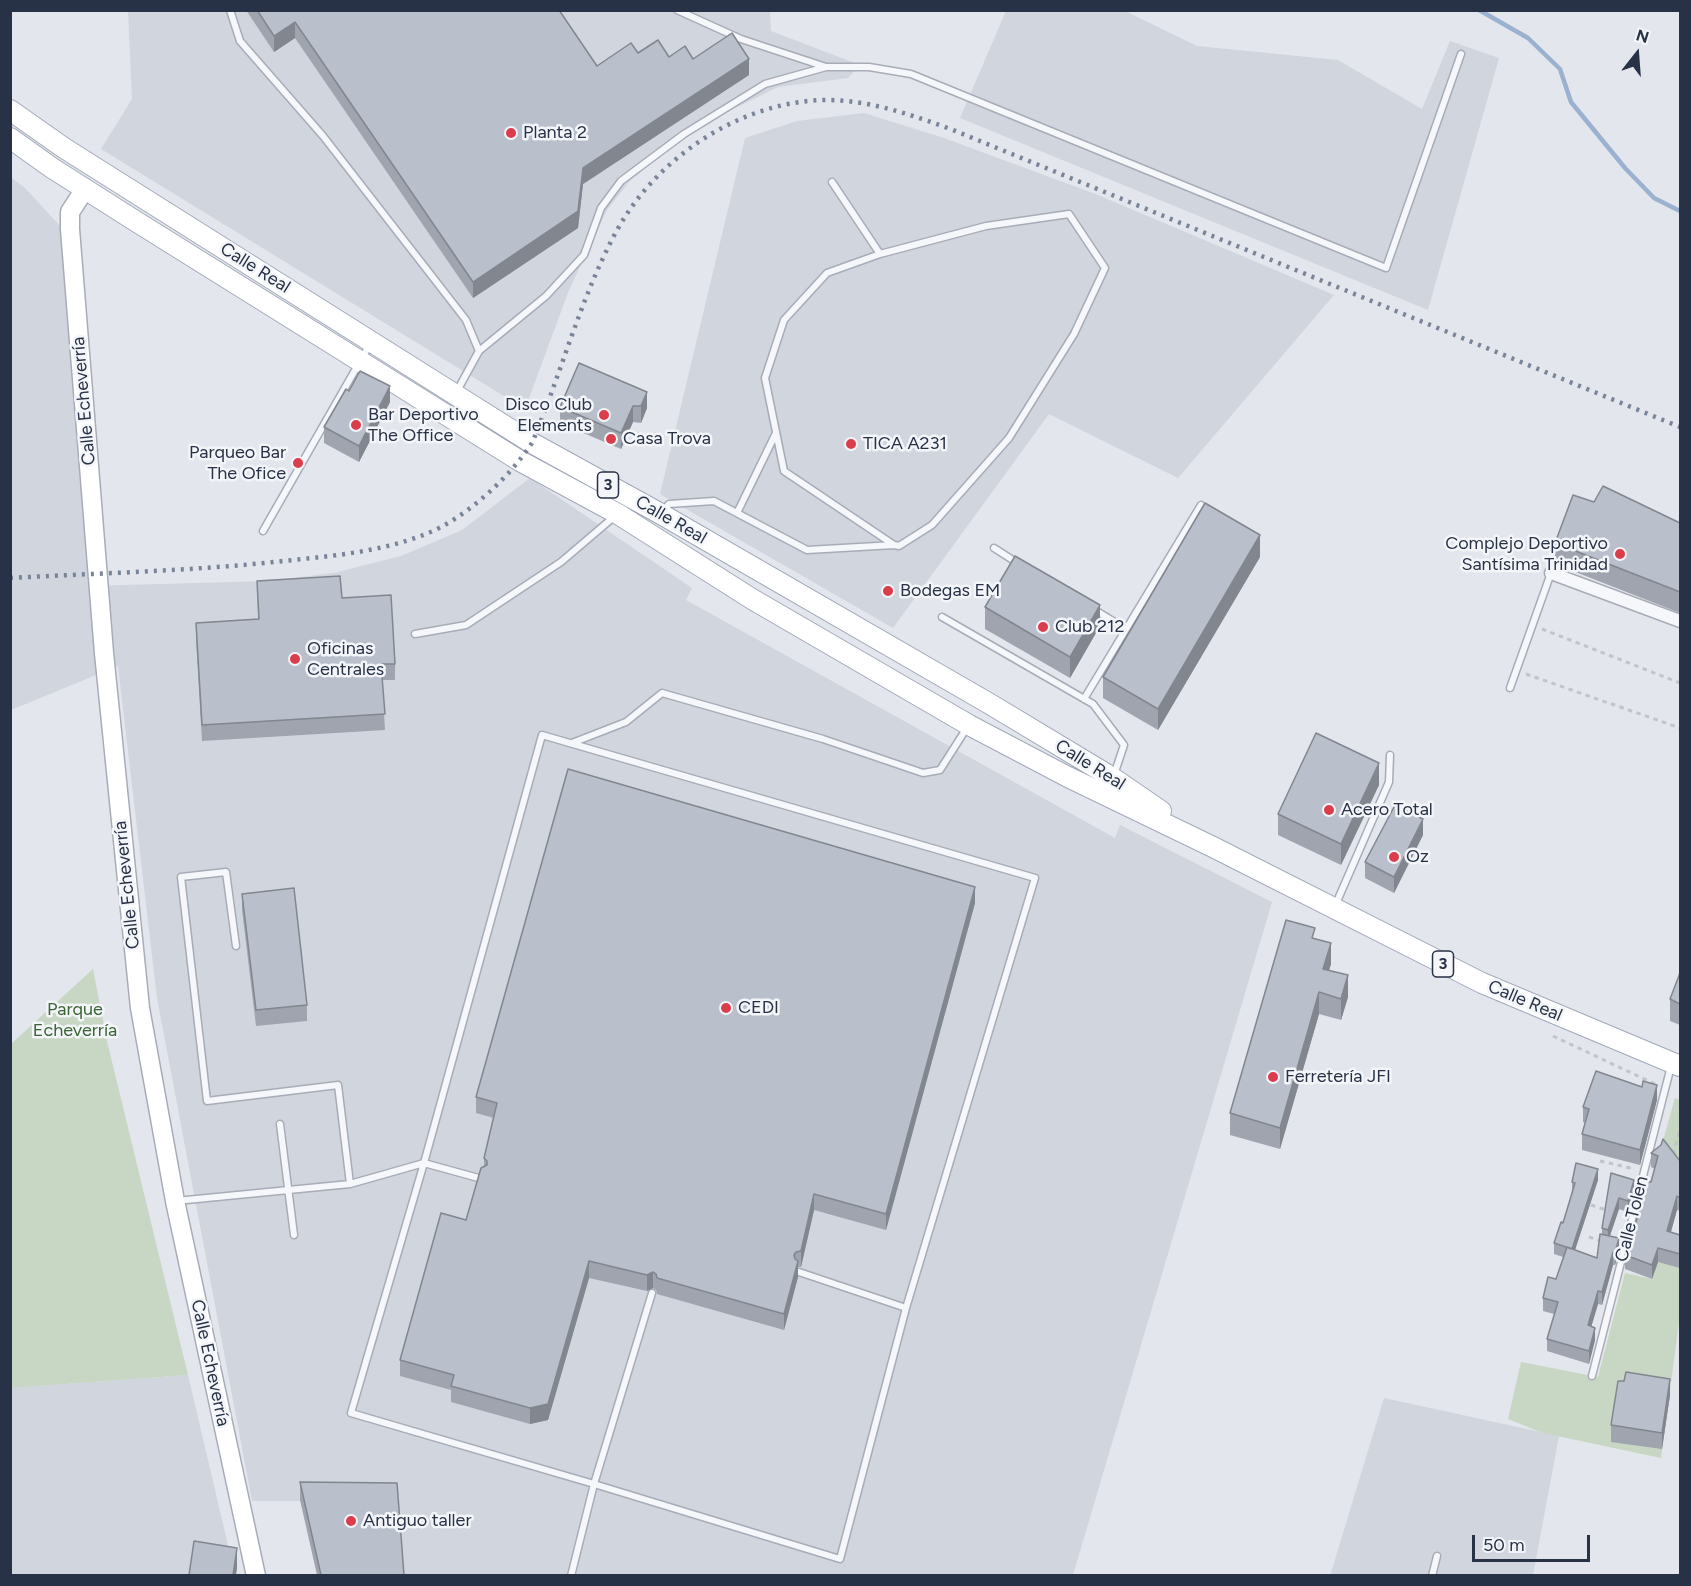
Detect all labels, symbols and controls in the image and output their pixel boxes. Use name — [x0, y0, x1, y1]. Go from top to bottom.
north arrow — [1607, 24, 1667, 84]
text: N — [1634, 25, 1651, 47]
place label: Planta 2 — [523, 122, 587, 144]
marker: Planta 2 — [504, 126, 518, 140]
street label: Calle Real — [216, 238, 294, 298]
street label: Calle Echeverría — [68, 336, 100, 466]
place label: Disco Club Elements — [505, 394, 592, 436]
place label: Bar Deportivo The Office — [368, 404, 479, 446]
marker: Disco Club Elements — [597, 408, 611, 422]
marker: Bar Deportivo The Office — [349, 418, 363, 432]
place label: Casa Trova — [623, 428, 711, 450]
marker: Casa Trova — [604, 432, 618, 446]
place label: TICA A231 — [863, 433, 947, 455]
marker: TICA A231 — [844, 437, 858, 451]
place label: Parqueo Bar The Ofice — [189, 442, 286, 484]
marker: Parqueo Bar The Ofice — [291, 456, 305, 470]
road number: 3 — [598, 472, 618, 498]
street label: Calle Real — [632, 491, 710, 549]
place label: Complejo Deportivo Santísima Trinidad — [1445, 533, 1608, 576]
marker: Complejo Deportivo Santísima Trinidad — [1613, 547, 1627, 561]
place label: Bodegas EM — [900, 580, 1000, 602]
marker: Bodegas EM — [881, 584, 895, 598]
place label: Club 212 — [1055, 616, 1125, 638]
marker: Club 212 — [1036, 620, 1050, 634]
place label: Oficinas Centrales — [307, 638, 384, 680]
marker: Oficinas Centrales — [288, 652, 302, 666]
street label: Calle Real — [1051, 735, 1129, 795]
place label: Acero Total — [1341, 799, 1433, 821]
marker: Acero Total — [1322, 803, 1336, 817]
street label: Calle Echeverría — [110, 820, 144, 950]
place label: Oz — [1406, 846, 1429, 868]
marker: Oz — [1387, 850, 1401, 864]
road number: 3 — [1432, 951, 1454, 977]
street label: Calle Real — [1485, 976, 1565, 1026]
place label: CEDI — [738, 997, 779, 1019]
park label: Parque Echeverría — [33, 999, 117, 1042]
marker: CEDI — [719, 1001, 733, 1015]
place label: Ferretería JFI — [1285, 1066, 1391, 1088]
marker: Ferretería JFI — [1266, 1070, 1280, 1084]
street label: Calle Tolen — [1611, 1174, 1653, 1264]
street label: Calle Echeverría — [186, 1298, 234, 1428]
place label: Antiguo taller — [363, 1510, 471, 1532]
marker: Antiguo taller — [344, 1514, 358, 1528]
scale bar — [1475, 1523, 1594, 1561]
text: 50 m — [1483, 1534, 1525, 1556]

